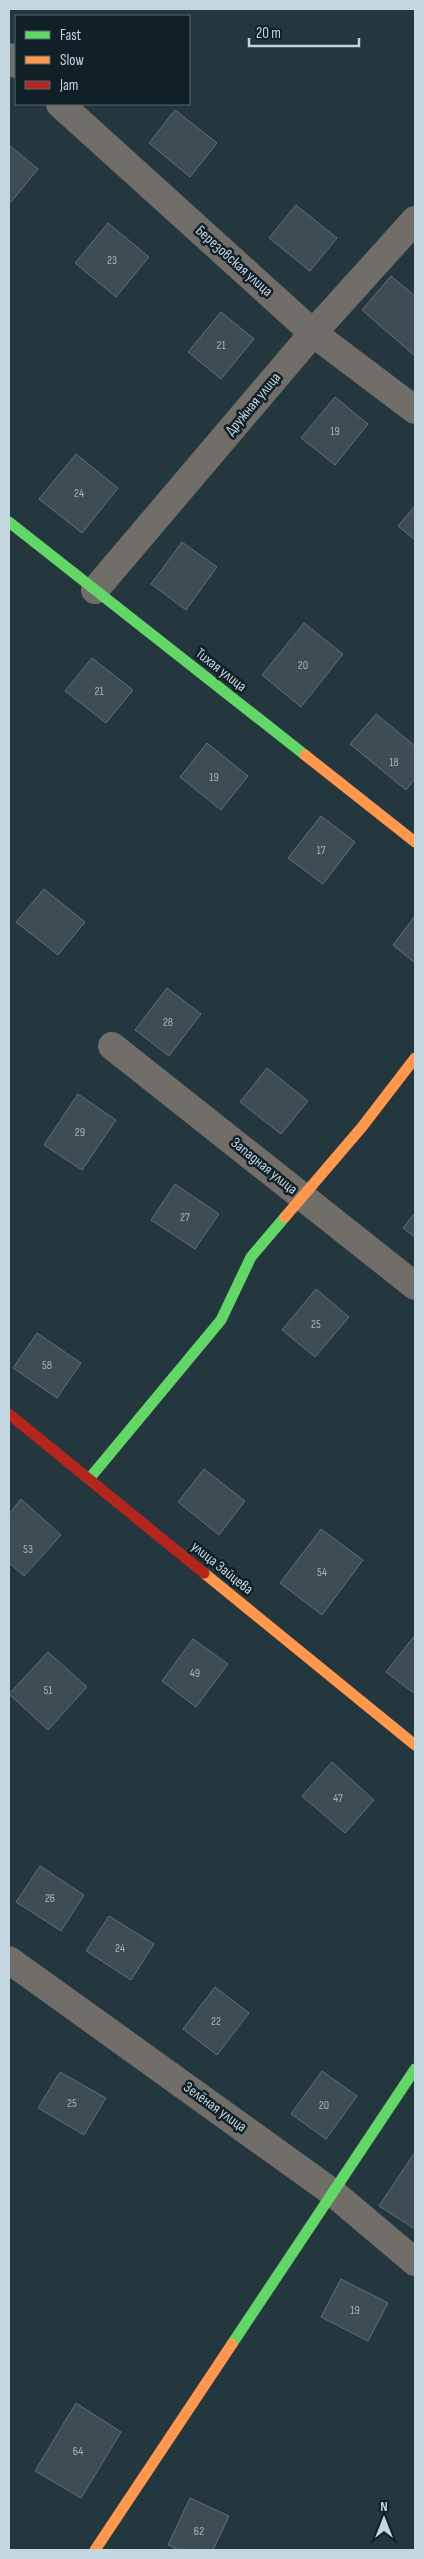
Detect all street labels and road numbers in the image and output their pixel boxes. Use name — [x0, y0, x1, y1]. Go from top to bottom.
street label: Березовская улица — [191, 221, 277, 301]
street label: Дружная улица — [221, 368, 285, 440]
street label: Тихая улица — [191, 644, 251, 696]
street label: Западная улица — [227, 1133, 301, 1199]
street label: улица Зайцева — [187, 1537, 257, 1599]
street label: Зелёная улица — [180, 2078, 251, 2136]

